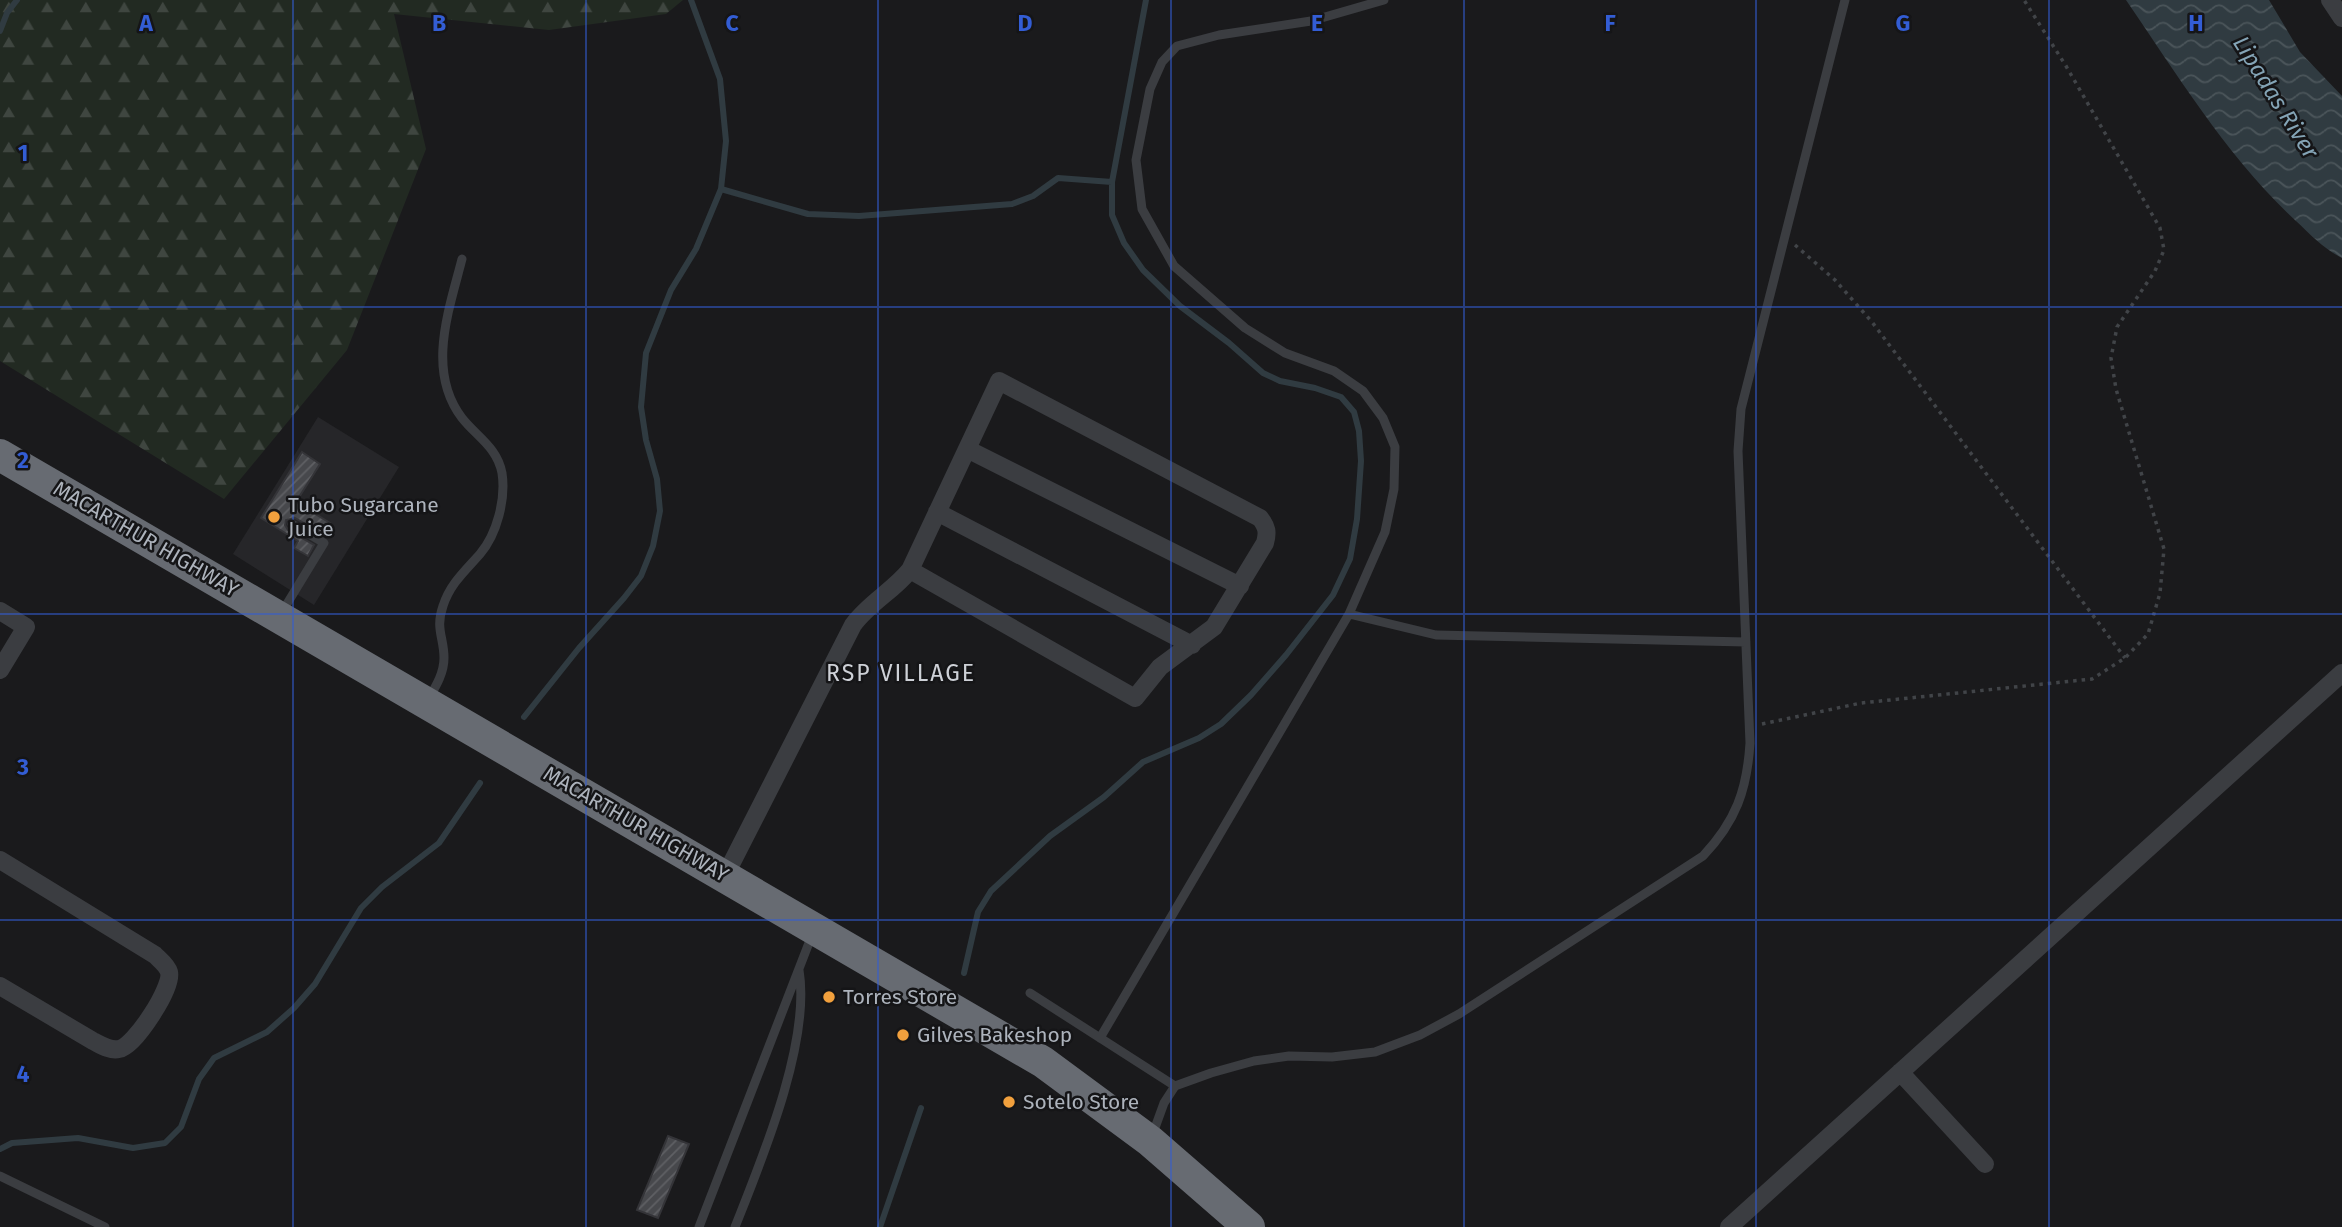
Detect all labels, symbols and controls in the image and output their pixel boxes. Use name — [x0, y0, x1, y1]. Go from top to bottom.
text: A — [138, 9, 153, 37]
text: B — [432, 9, 446, 37]
text: C — [725, 9, 739, 37]
text: D — [1018, 9, 1033, 37]
text: E — [1311, 9, 1323, 37]
text: F — [1604, 9, 1616, 37]
text: G — [1896, 9, 1910, 37]
text: H — [2188, 9, 2204, 37]
water label: Lipadas River — [2227, 31, 2325, 164]
text: 1 — [18, 139, 28, 167]
text: 2 — [17, 446, 29, 474]
street label: MACARTHUR HIGHWAY — [49, 475, 244, 603]
place label: Tubo Sugarcane Juice — [288, 492, 439, 542]
marker: Tubo Sugarcane Juice — [266, 509, 282, 525]
district label: RSP VILLAGE — [826, 659, 976, 687]
text: 3 — [16, 753, 29, 781]
street label: MACARTHUR HIGHWAY — [539, 760, 734, 888]
place label: Torres Store — [843, 984, 957, 1010]
marker: Torres Store — [821, 989, 837, 1005]
place label: Gilves Bakeshop — [917, 1022, 1072, 1048]
marker: Gilves Bakeshop — [895, 1027, 911, 1043]
text: 4 — [17, 1060, 30, 1088]
place label: Sotelo Store — [1023, 1089, 1139, 1115]
marker: Sotelo Store — [1001, 1094, 1017, 1110]

